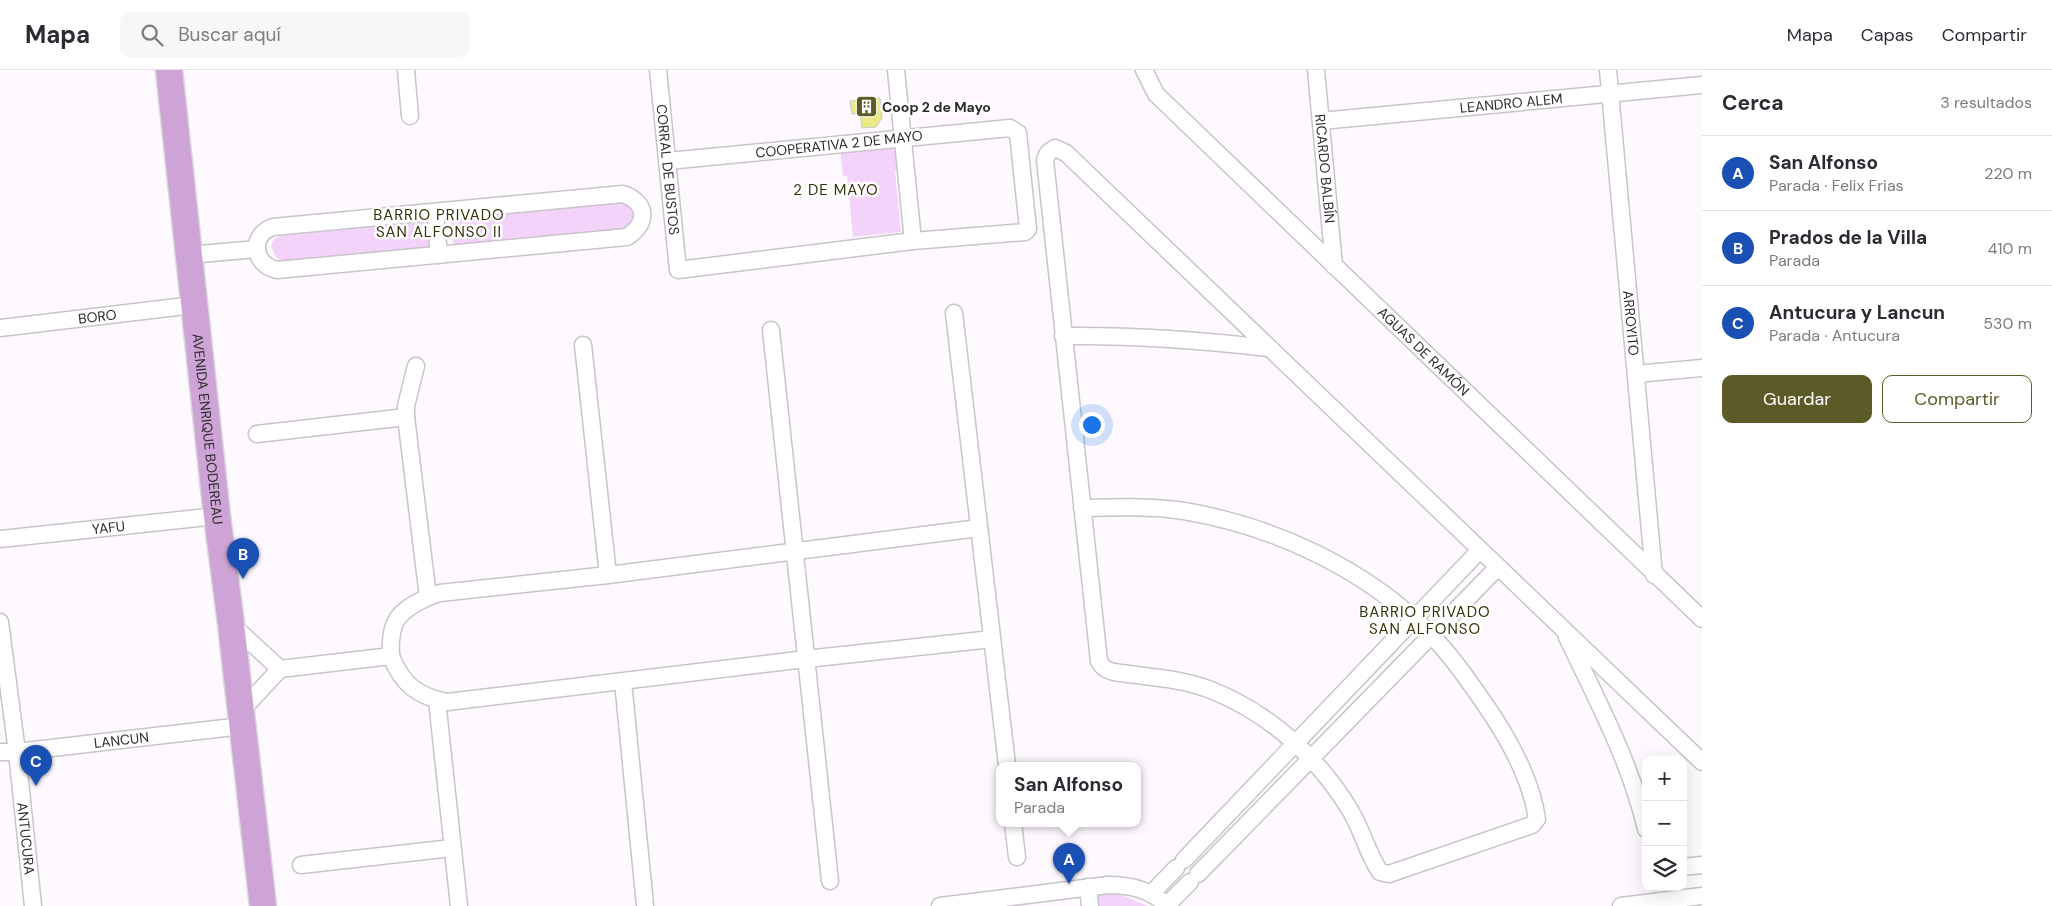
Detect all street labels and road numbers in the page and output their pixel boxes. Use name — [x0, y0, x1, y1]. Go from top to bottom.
street label: LEANDRO ALEM — [1459, 89, 1563, 117]
street label: CORRAL DE BUSTOS — [652, 103, 683, 236]
street label: RICARDO BALBÍN — [1311, 113, 1339, 224]
street label: COOPERATIVA 2 DE MAYO — [755, 126, 924, 162]
street label: ARROYITO — [1619, 289, 1643, 357]
street label: AGUAS DE RAMÓN — [1374, 303, 1473, 400]
street label: BORO — [77, 305, 118, 328]
street label: AVENIDA ENRIQUE BODEREAU — [188, 332, 227, 526]
street label: YAFU — [91, 517, 126, 538]
street label: LANCUN — [93, 728, 150, 752]
street label: ANTUCURA — [13, 801, 39, 876]

